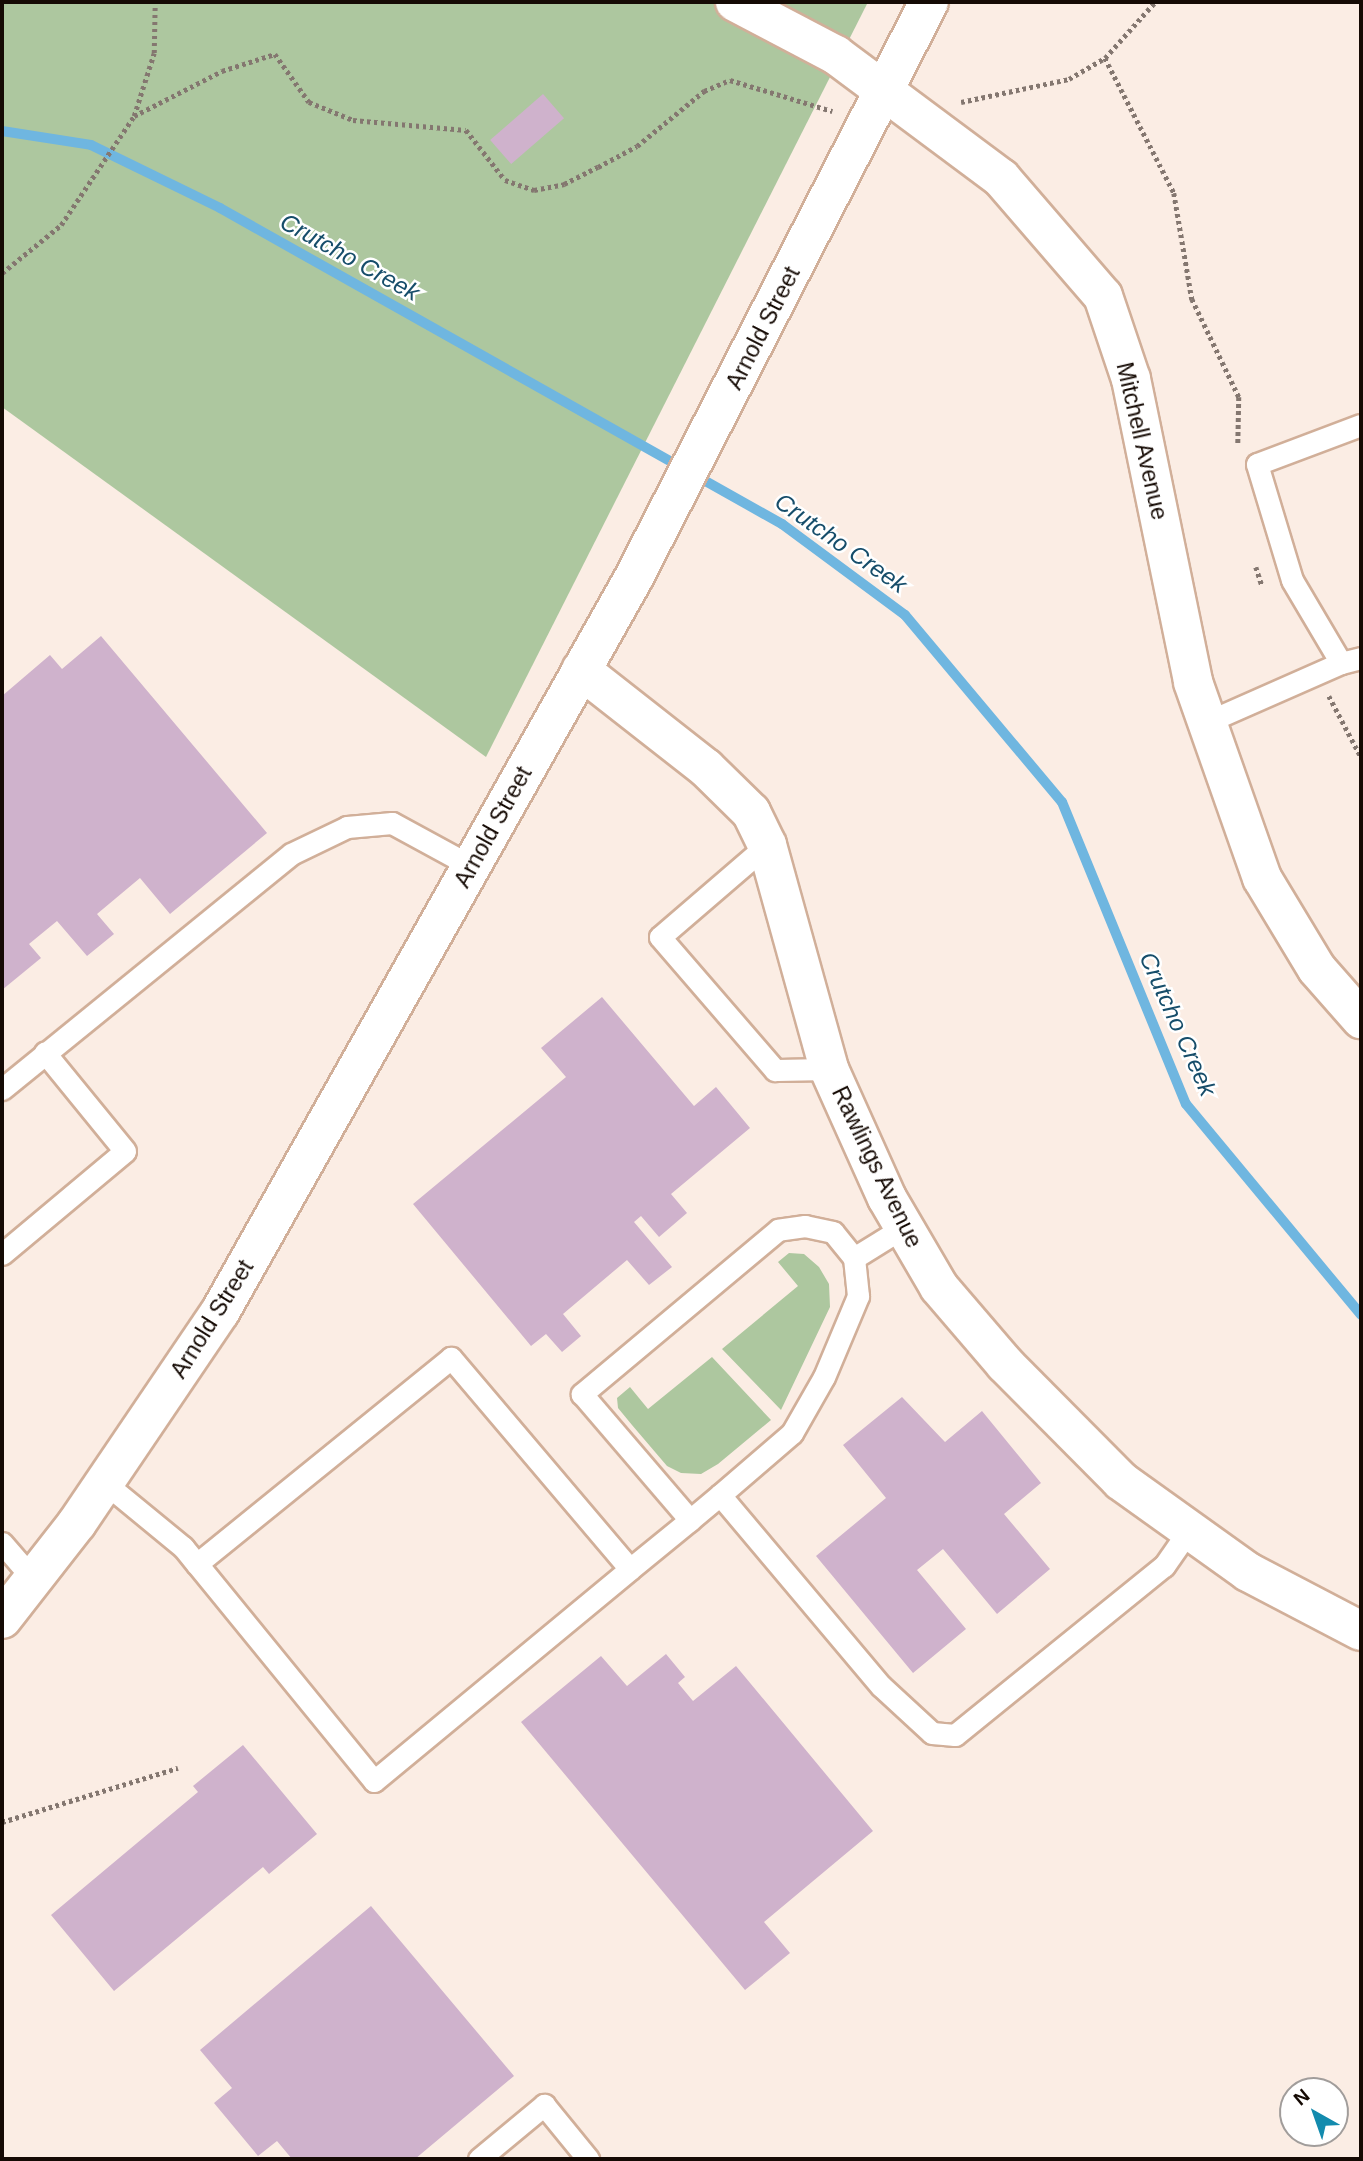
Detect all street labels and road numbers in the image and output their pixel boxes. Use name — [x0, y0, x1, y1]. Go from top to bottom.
street label: Arnold Street — [720, 262, 806, 394]
street label: Mitchell Avenue — [1110, 359, 1174, 523]
street label: Arnold Street — [448, 762, 538, 892]
street label: Rawlings Avenue — [826, 1081, 928, 1253]
street label: Arnold Street — [165, 1255, 259, 1383]

